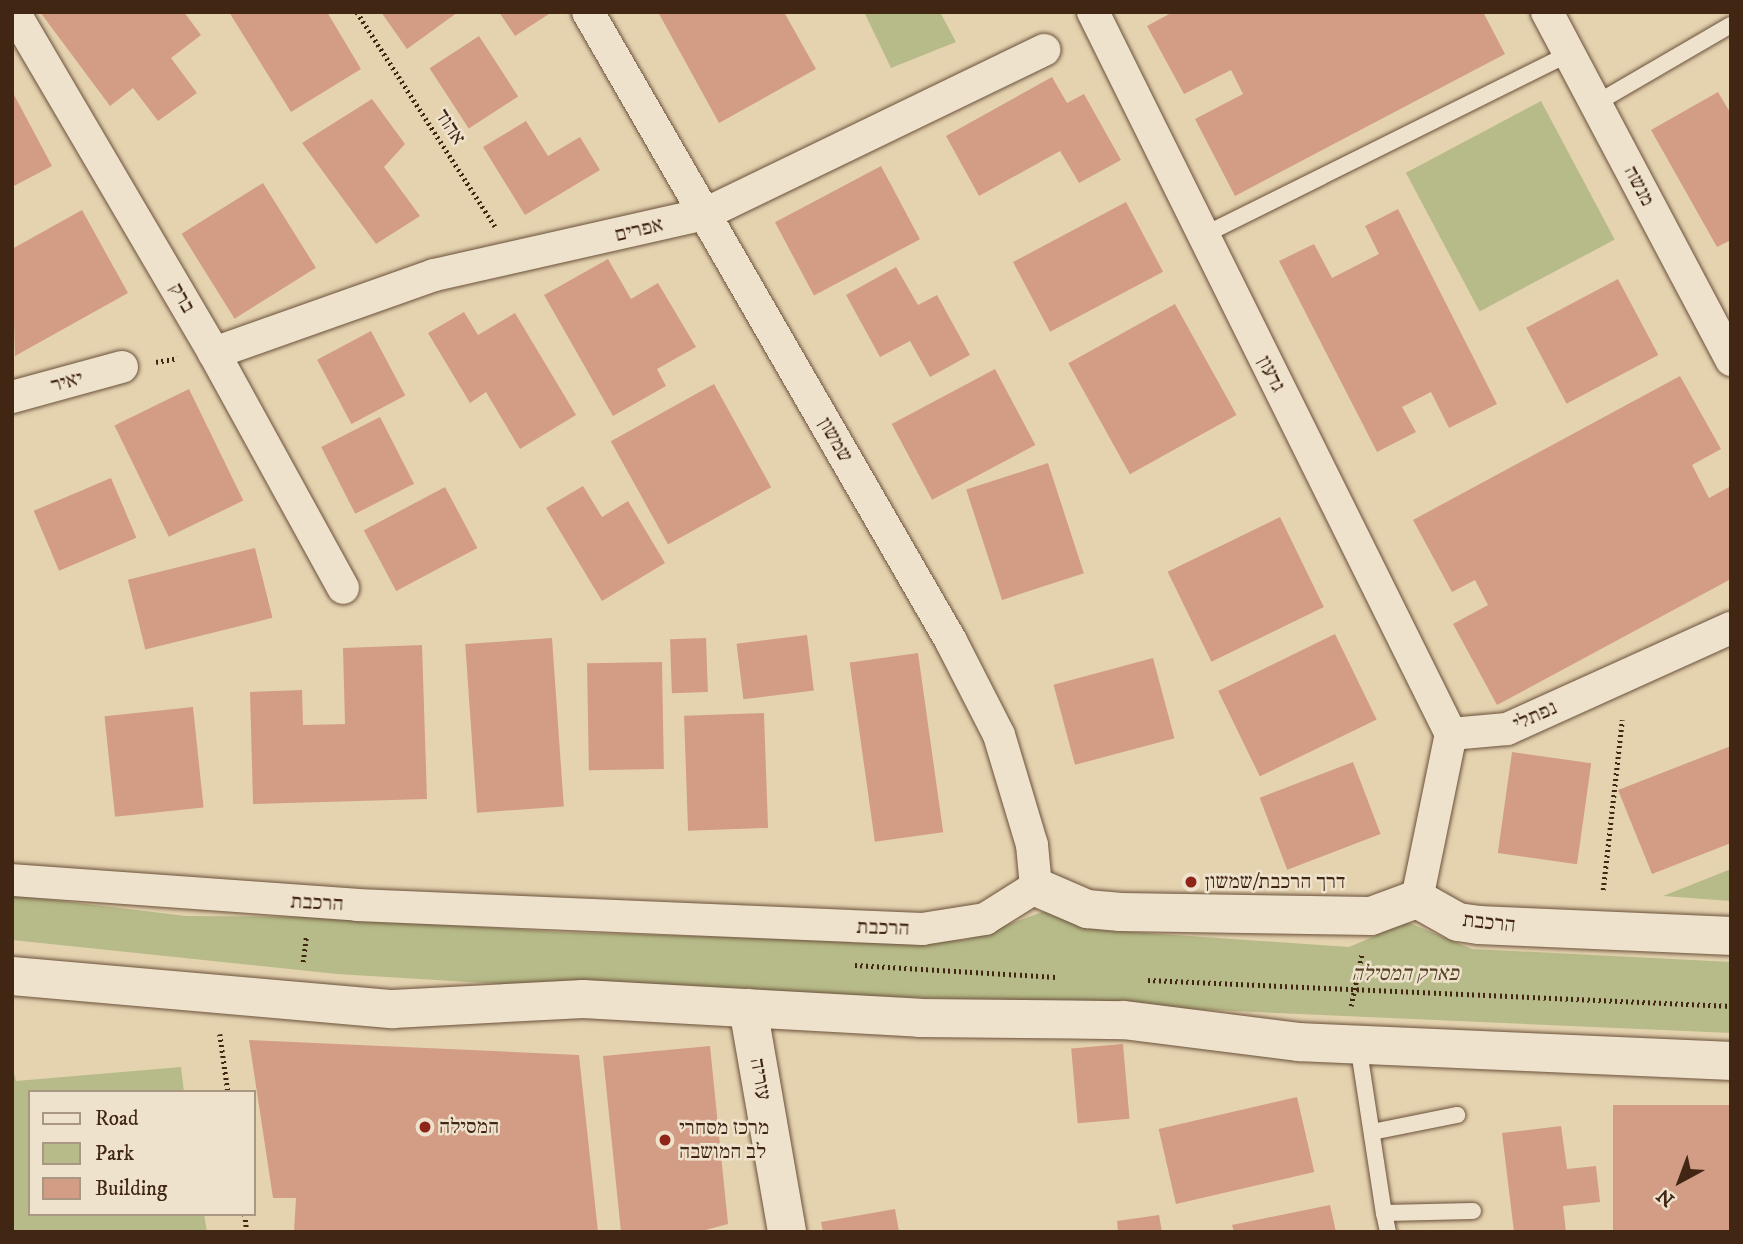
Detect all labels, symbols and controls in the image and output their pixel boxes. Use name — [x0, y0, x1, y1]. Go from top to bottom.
street label: אהוד — [429, 104, 471, 150]
street label: מנשה — [1618, 161, 1660, 211]
street label: אפרים — [612, 212, 666, 248]
street label: ברק — [163, 278, 201, 318]
street label: גדעון — [1251, 352, 1291, 396]
street label: יאיר — [48, 366, 86, 398]
street label: שמשון — [812, 413, 858, 467]
street label: נפתלי — [1509, 695, 1561, 737]
place label: דרך הרכבת/שמשון — [1205, 869, 1345, 895]
marker: דרך הרכבת/שמשון — [1183, 874, 1199, 890]
street label: הרכבת — [290, 889, 344, 917]
street label: הרכבת — [1461, 908, 1517, 938]
street label: הרכבת — [856, 914, 910, 942]
park label: פארק המסילה — [1352, 961, 1458, 987]
street label: עזריה — [744, 1056, 776, 1102]
legend — [28, 1090, 256, 1216]
text: Road — [95, 1106, 139, 1132]
place label: המסילה — [439, 1114, 499, 1140]
place label: מרכז מסחרי לב המושבה — [679, 1115, 769, 1165]
marker: המסילה — [417, 1119, 433, 1135]
marker: מרכז מסחרי לב המושבה — [657, 1132, 673, 1148]
text: Park — [95, 1141, 134, 1167]
north arrow — [1645, 1146, 1715, 1216]
text: Building — [95, 1176, 167, 1202]
text: N — [1652, 1183, 1679, 1211]

